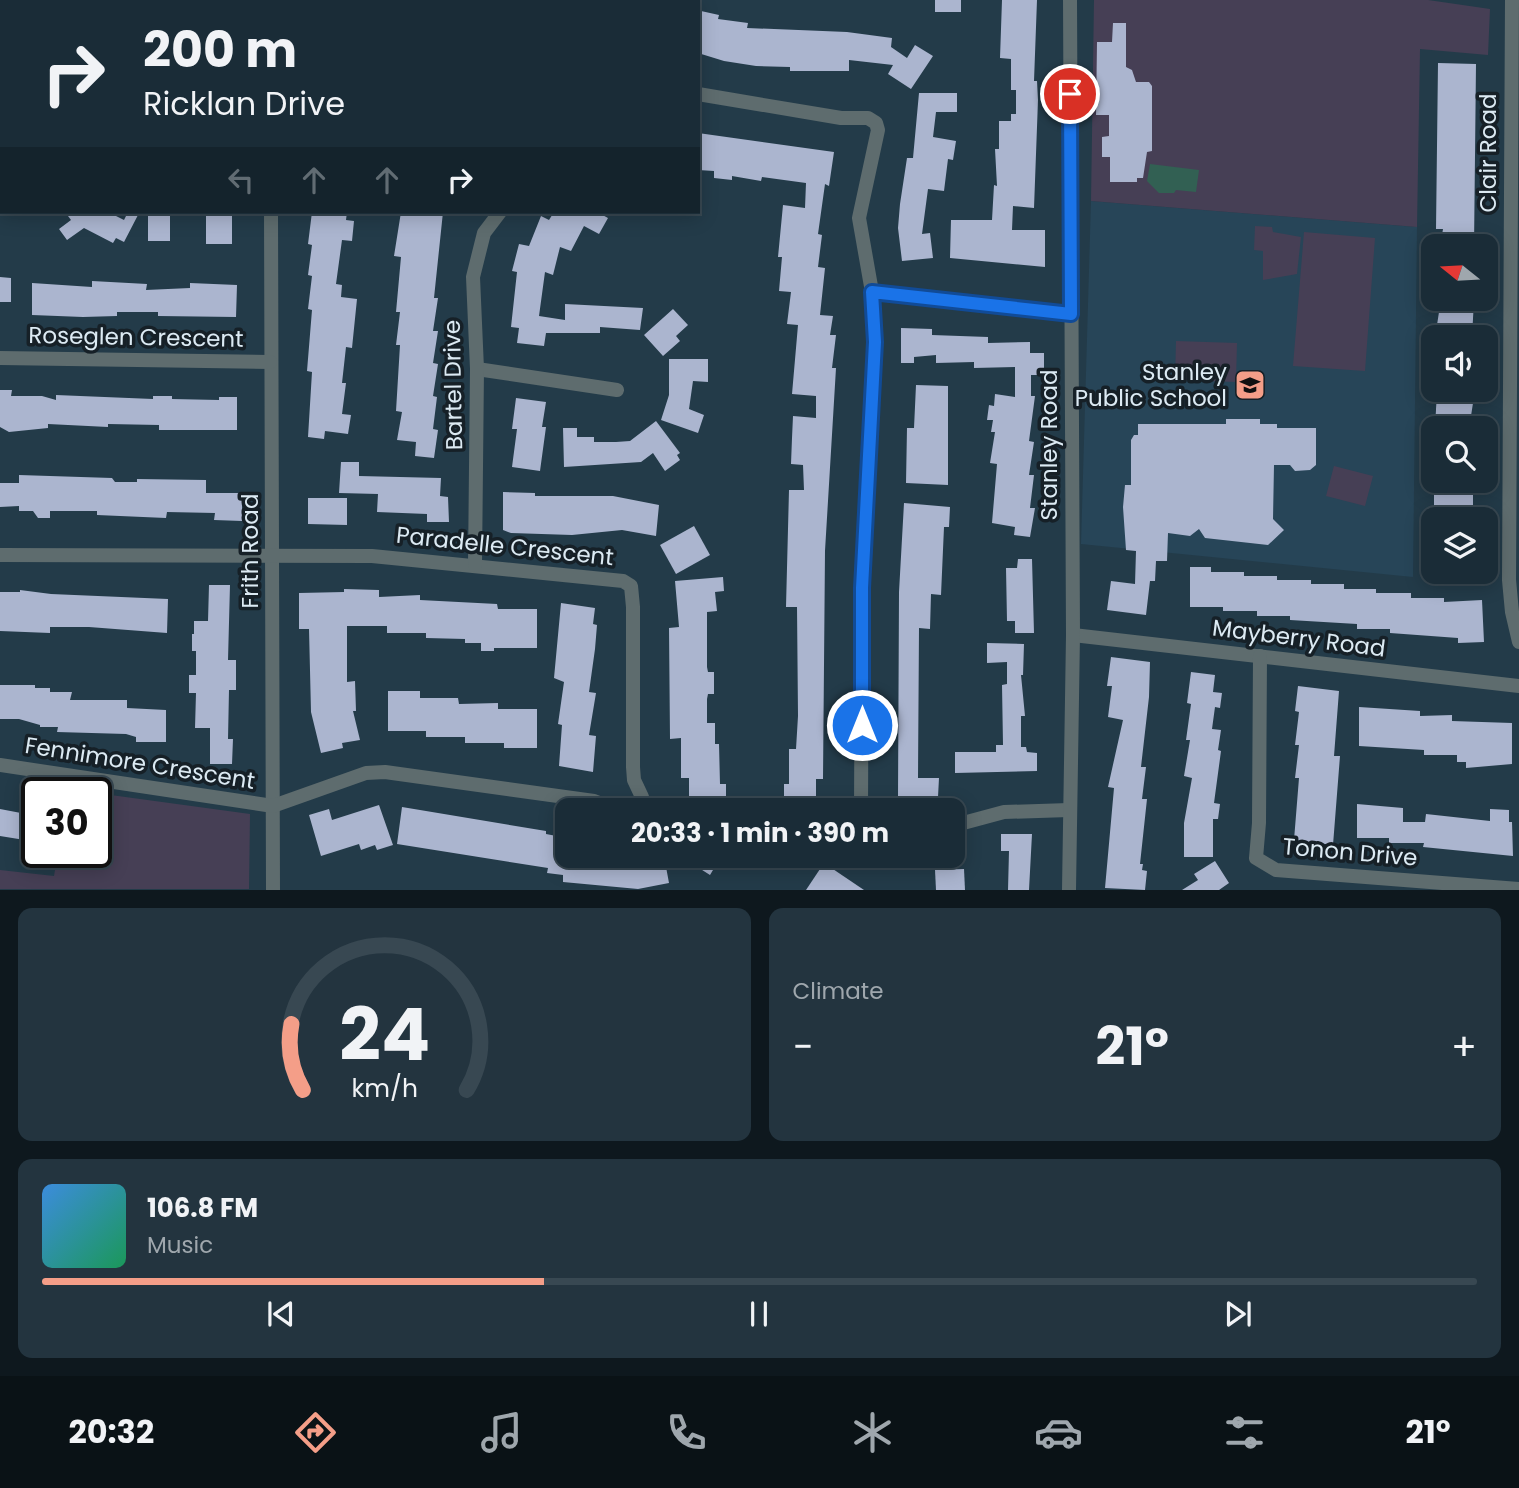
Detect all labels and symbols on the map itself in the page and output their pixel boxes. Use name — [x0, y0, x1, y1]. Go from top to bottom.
pin — [1040, 64, 1100, 124]
street label: Clair Road — [1472, 93, 1504, 213]
north arrow — [1421, 234, 1498, 312]
street label: Roseglen Crescent — [28, 319, 244, 355]
street label: Bartel Drive — [436, 320, 470, 450]
place label: Stanley Public School — [1075, 356, 1227, 414]
school or university icon: Stanley Public School — [1233, 368, 1267, 402]
street label: Stanley Road — [1033, 370, 1065, 520]
street label: Frith Road — [234, 494, 266, 608]
street label: Paradelle Crescent — [395, 519, 615, 573]
street label: Mayberry Road — [1211, 612, 1387, 664]
position arrow — [825, 688, 899, 762]
street label: Fennimore Crescent — [23, 729, 257, 797]
speed limit sign: 30 — [21, 777, 112, 868]
street label: Tonon Drive — [1281, 830, 1419, 874]

